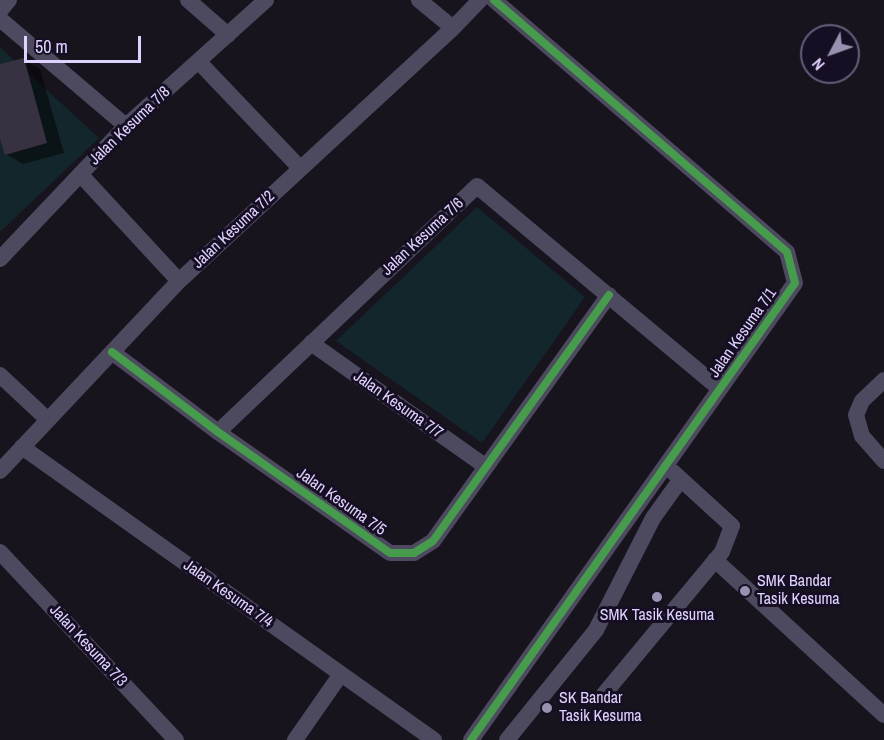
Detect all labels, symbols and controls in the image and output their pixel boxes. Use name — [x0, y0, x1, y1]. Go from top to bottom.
scale bar — [27, 24, 144, 62]
north arrow — [800, 24, 860, 84]
text: 50 m — [35, 34, 68, 59]
text: N — [807, 54, 829, 75]
street label: Jalan Kesuma 7/8 — [86, 83, 174, 169]
street label: Jalan Kesuma 7/2 — [189, 187, 279, 273]
street label: Jalan Kesuma 7/6 — [378, 194, 468, 280]
street label: Jalan Kesuma 7/1 — [705, 284, 781, 382]
street label: Jalan Kesuma 7/7 — [349, 367, 447, 443]
street label: Jalan Kesuma 7/5 — [292, 464, 390, 540]
street label: Jalan Kesuma 7/4 — [179, 556, 277, 632]
place label: SMK Bandar Tasik Kesuma — [757, 572, 840, 610]
marker: SMK Bandar Tasik Kesuma — [738, 584, 752, 598]
marker: SMK Tasik Kesuma — [650, 590, 664, 604]
street label: Jalan Kesuma 7/3 — [45, 601, 131, 691]
place label: SMK Tasik Kesuma — [600, 606, 714, 626]
place label: SK Bandar Tasik Kesuma — [559, 689, 642, 727]
marker: SK Bandar Tasik Kesuma — [540, 701, 554, 715]

